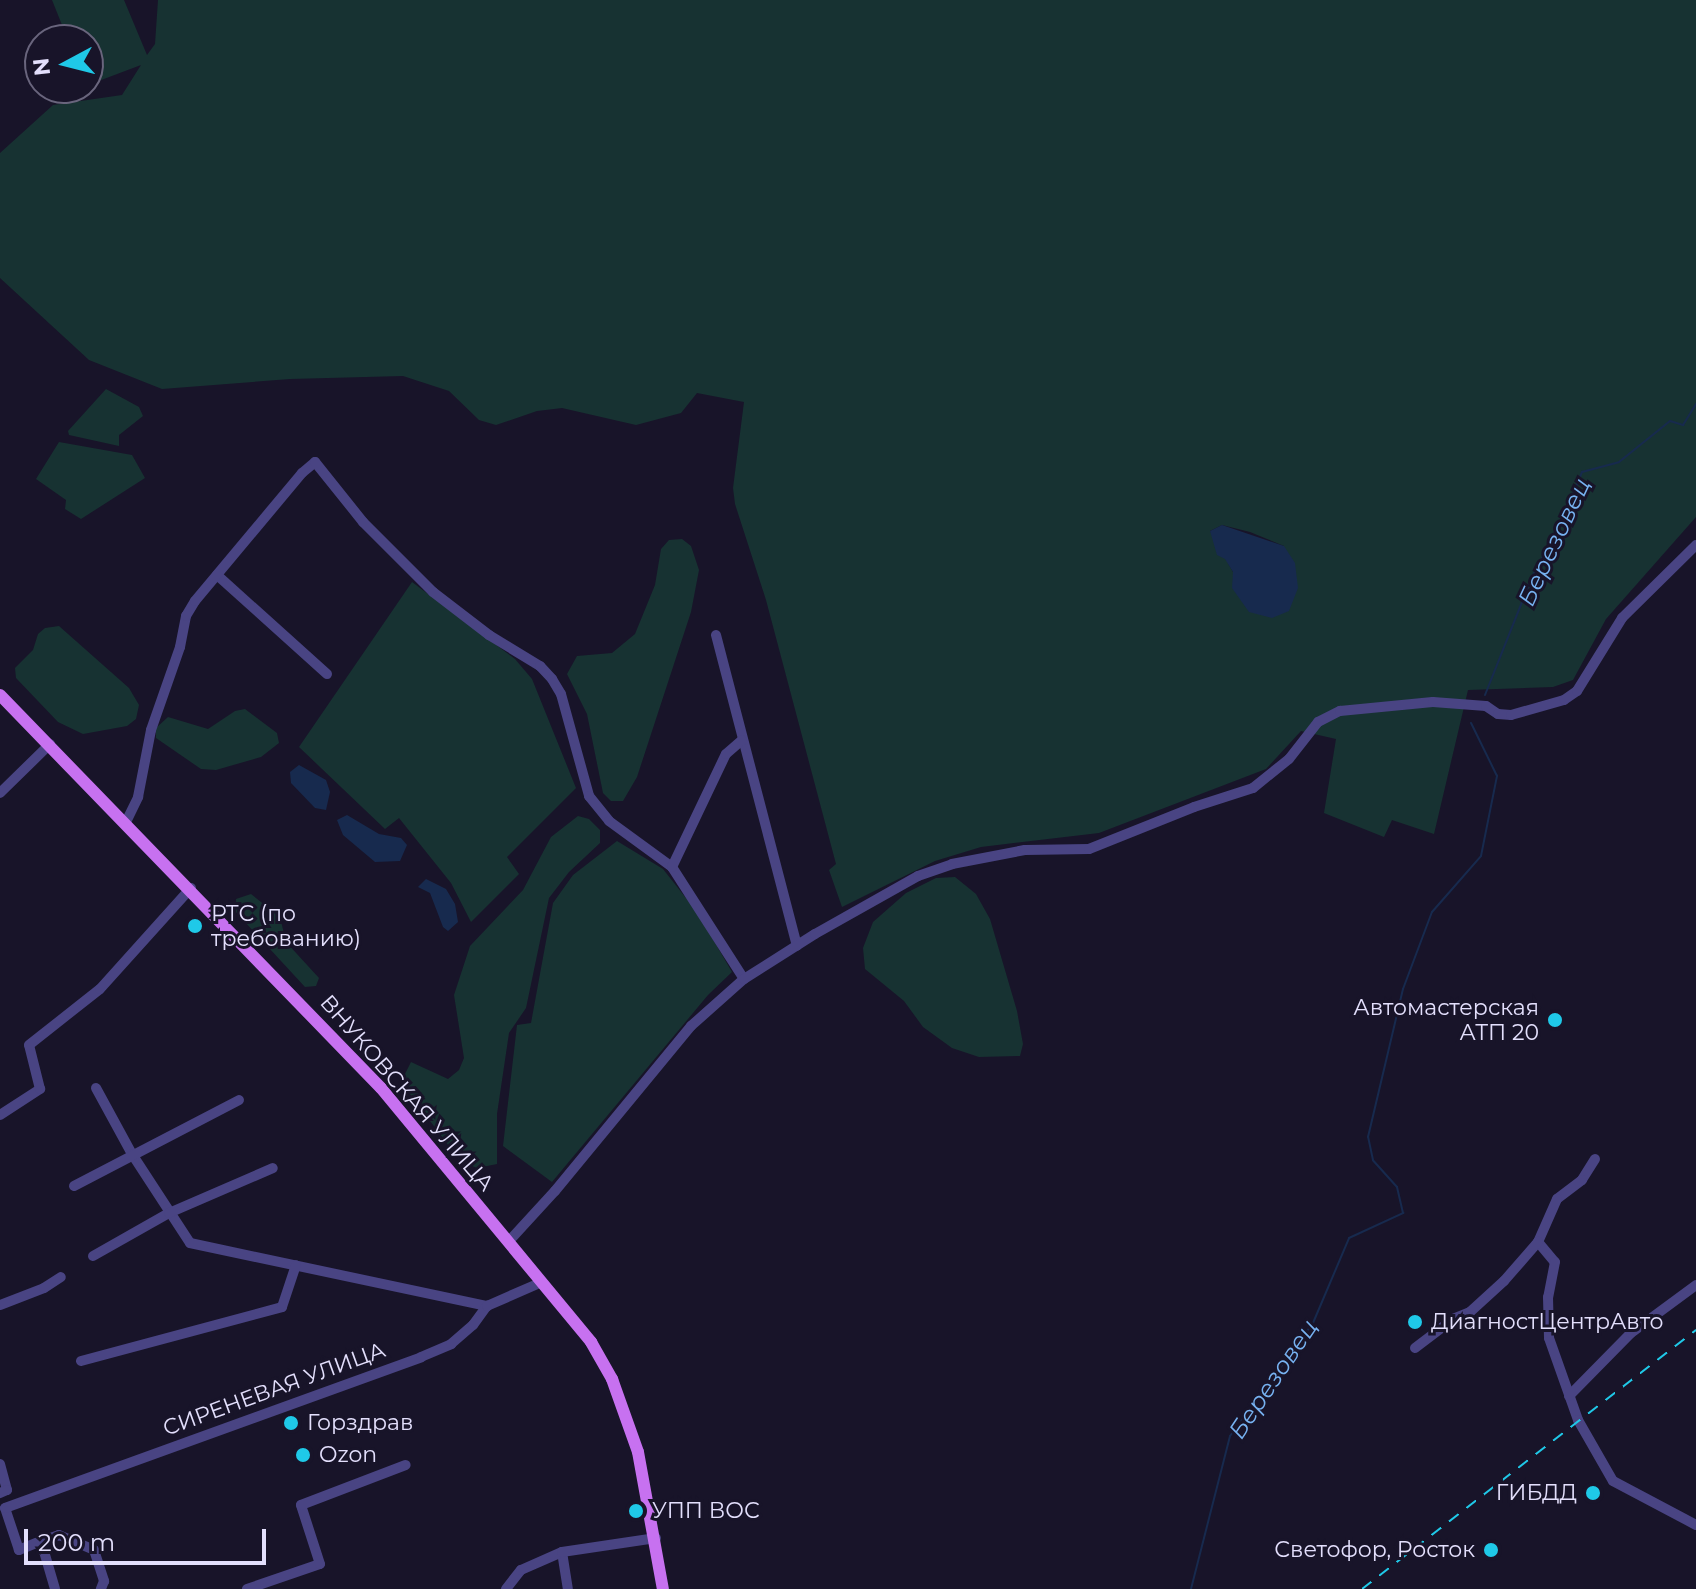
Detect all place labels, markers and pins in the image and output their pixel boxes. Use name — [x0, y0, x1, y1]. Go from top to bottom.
place label: РТС (по требованию) — [211, 900, 361, 952]
marker: РТС (по требованию) — [186, 917, 204, 935]
place label: Автомастерская АТП 20 — [1353, 994, 1539, 1046]
marker: Автомастерская АТП 20 — [1546, 1011, 1564, 1029]
place label: ДиагностЦентрАвто — [1431, 1309, 1664, 1335]
marker: ДиагностЦентрАвто — [1406, 1313, 1424, 1331]
place label: Горздрав — [307, 1410, 413, 1436]
marker: Горздрав — [282, 1414, 300, 1432]
place label: Ozon — [319, 1442, 377, 1468]
marker: Ozon — [294, 1446, 312, 1464]
place label: ГИБДД — [1496, 1480, 1577, 1506]
marker: ГИБДД — [1584, 1484, 1602, 1502]
place label: УПП ВОС — [652, 1498, 760, 1524]
marker: УПП ВОС — [627, 1502, 645, 1520]
place label: Светофор, Росток — [1274, 1537, 1475, 1563]
marker: Светофор, Росток — [1482, 1541, 1500, 1559]

